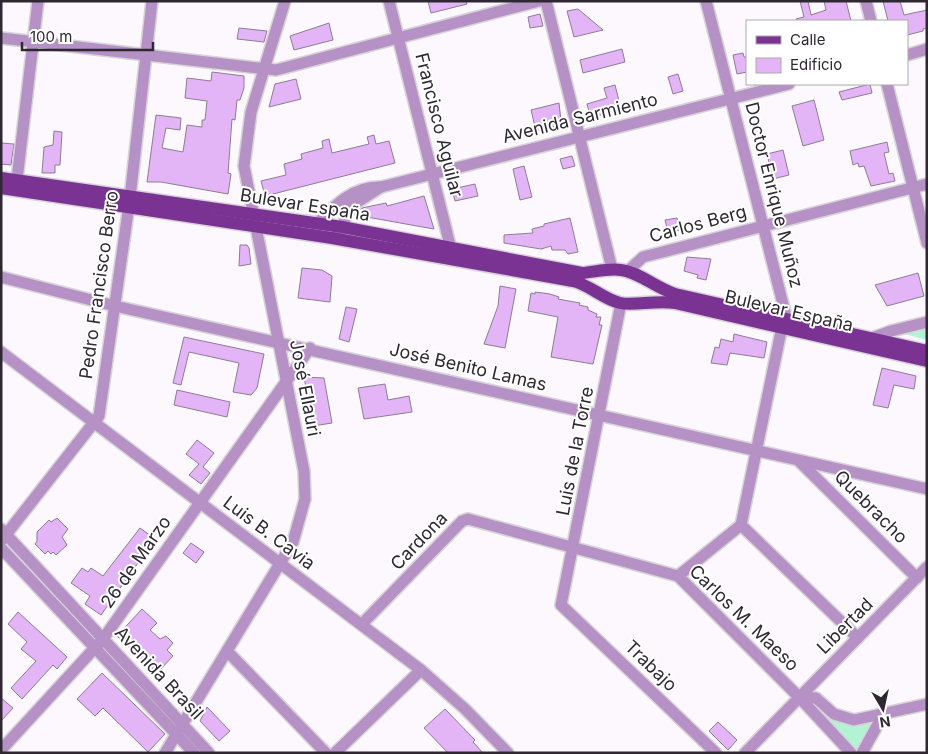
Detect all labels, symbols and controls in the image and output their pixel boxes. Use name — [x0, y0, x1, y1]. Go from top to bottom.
scale bar — [22, 20, 154, 52]
legend — [746, 20, 908, 85]
text: 100 m — [30, 27, 72, 46]
text: Calle — [790, 30, 825, 49]
street label: Francisco Aguilar — [411, 51, 468, 199]
text: Edificio — [790, 55, 842, 74]
street label: Avenida Sarmiento — [500, 88, 660, 147]
street label: Doctor Enrique Muñoz — [741, 100, 808, 290]
street label: Bulevar España — [239, 184, 372, 225]
street label: Pedro Francisco Berro — [75, 190, 122, 380]
street label: Carlos Berg — [647, 200, 749, 247]
street label: Bulevar España — [723, 286, 855, 336]
street label: José Ellauri — [286, 338, 325, 438]
street label: José Benito Lamas — [387, 338, 549, 395]
street label: Luis de la Torre — [552, 385, 597, 517]
street label: Quebracho — [831, 466, 912, 547]
street label: Luis B. Cavia — [219, 491, 319, 574]
street label: Cardona — [386, 507, 451, 574]
street label: 26 de Marzo — [96, 512, 175, 612]
street label: Carlos M. Maeso — [685, 560, 803, 675]
street label: Libertad — [812, 593, 877, 658]
street label: Avenida Brasil — [111, 622, 208, 724]
street label: Trabajo — [621, 636, 682, 695]
north arrow — [858, 684, 908, 734]
text: N — [879, 713, 892, 732]

